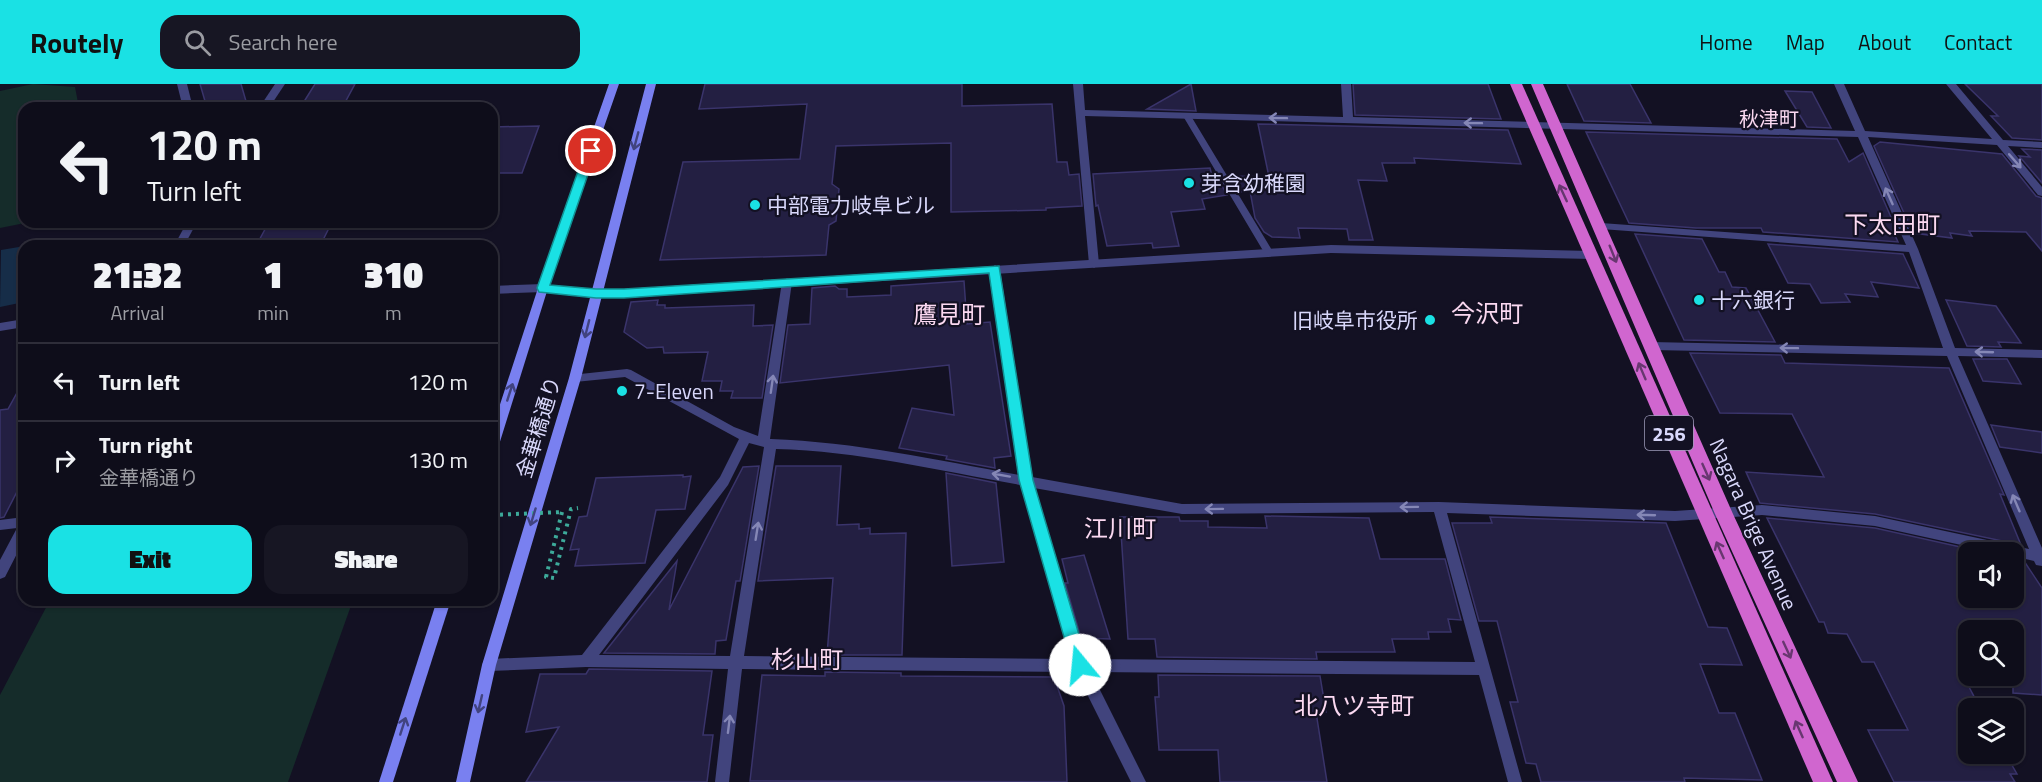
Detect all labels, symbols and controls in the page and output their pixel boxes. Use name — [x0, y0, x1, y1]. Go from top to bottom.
search box — [160, 15, 580, 69]
text: Routely — [30, 21, 124, 64]
text: Search here — [229, 25, 338, 59]
icon: search — [181, 26, 214, 59]
text: Home — [1699, 26, 1753, 58]
text: Map — [1786, 26, 1825, 58]
text: About — [1858, 26, 1911, 58]
text: Contact — [1944, 26, 2012, 58]
district label: 秋津町 — [1739, 103, 1799, 134]
text: 120 m — [147, 112, 262, 176]
one-way arrow — [1269, 112, 1289, 124]
one-way arrow — [1464, 117, 1484, 129]
pin — [565, 125, 616, 176]
icon: left — [48, 126, 126, 204]
one-way arrow — [630, 131, 641, 150]
icon: arrive — [574, 134, 607, 167]
one-way arrow — [2008, 153, 2022, 168]
place label: 芽含幼稚園 — [1201, 167, 1306, 199]
text: Turn left — [147, 170, 241, 211]
marker: 芽含幼稚園 — [1182, 176, 1196, 190]
one-way arrow — [1557, 184, 1568, 202]
one-way arrow — [1883, 188, 1895, 206]
place label: 中部電力岐阜ビル — [767, 189, 935, 221]
marker: 中部電力岐阜ビル — [748, 198, 762, 212]
district label: 下太田町 — [1844, 206, 1940, 242]
one-way arrow — [1608, 245, 1619, 263]
text: 21:32 — [93, 247, 182, 302]
text: 1 — [263, 247, 283, 302]
text: 310 — [364, 247, 423, 302]
place label: 十六銀行 — [1711, 284, 1795, 316]
marker: 十六銀行 — [1692, 293, 1706, 307]
district label: 今沢町 — [1451, 295, 1523, 331]
district label: 鷹見町 — [913, 296, 985, 332]
text: Arrival — [110, 297, 165, 328]
text: min — [257, 297, 289, 328]
text: m — [385, 297, 402, 328]
place label: 旧岐阜市役所 — [1292, 304, 1418, 336]
marker: 旧岐阜市役所 — [1423, 313, 1437, 327]
one-way arrow — [580, 319, 592, 338]
one-way arrow — [1779, 343, 1799, 354]
one-way arrow — [1974, 346, 1994, 358]
one-way arrow — [1636, 363, 1647, 381]
text: Turn left — [99, 365, 180, 399]
text: 120 m — [408, 365, 468, 399]
icon: left — [48, 366, 81, 399]
street label: 金華橋通り — [507, 372, 569, 482]
place label: 7-Eleven — [634, 375, 714, 407]
one-way arrow — [766, 375, 777, 394]
one-way arrow — [505, 383, 516, 402]
marker: 7-Eleven — [615, 384, 629, 398]
road number: 256 — [1645, 416, 1693, 450]
text: Turn right — [99, 428, 193, 462]
street label: Nagara Brige Avenue — [1702, 433, 1806, 615]
text: 130 m — [408, 443, 468, 477]
icon: right — [48, 444, 81, 477]
text: 金華橋通り — [99, 462, 199, 493]
one-way arrow — [1701, 463, 1712, 481]
one-way arrow — [992, 470, 1011, 481]
one-way arrow — [2010, 494, 2021, 513]
one-way arrow — [1399, 501, 1419, 513]
one-way arrow — [1204, 503, 1224, 515]
one-way arrow — [527, 507, 538, 526]
one-way arrow — [1636, 509, 1656, 520]
district label: 江川町 — [1084, 510, 1156, 546]
one-way arrow — [752, 522, 763, 541]
button: Exit — [48, 525, 252, 594]
button: Share — [264, 525, 468, 594]
one-way arrow — [1713, 542, 1725, 560]
map controls — [1958, 542, 2024, 764]
button: sound — [1958, 542, 2024, 608]
button: search — [1958, 620, 2024, 686]
position arrow — [1048, 633, 1112, 697]
one-way arrow — [1781, 640, 1793, 658]
district label: 杉山町 — [771, 641, 843, 677]
district label: 北八ツ寺町 — [1294, 687, 1414, 723]
one-way arrow — [474, 695, 486, 714]
button: layers — [1958, 698, 2024, 764]
one-way arrow — [724, 714, 735, 734]
one-way arrow — [399, 717, 410, 736]
one-way arrow — [1793, 720, 1804, 738]

